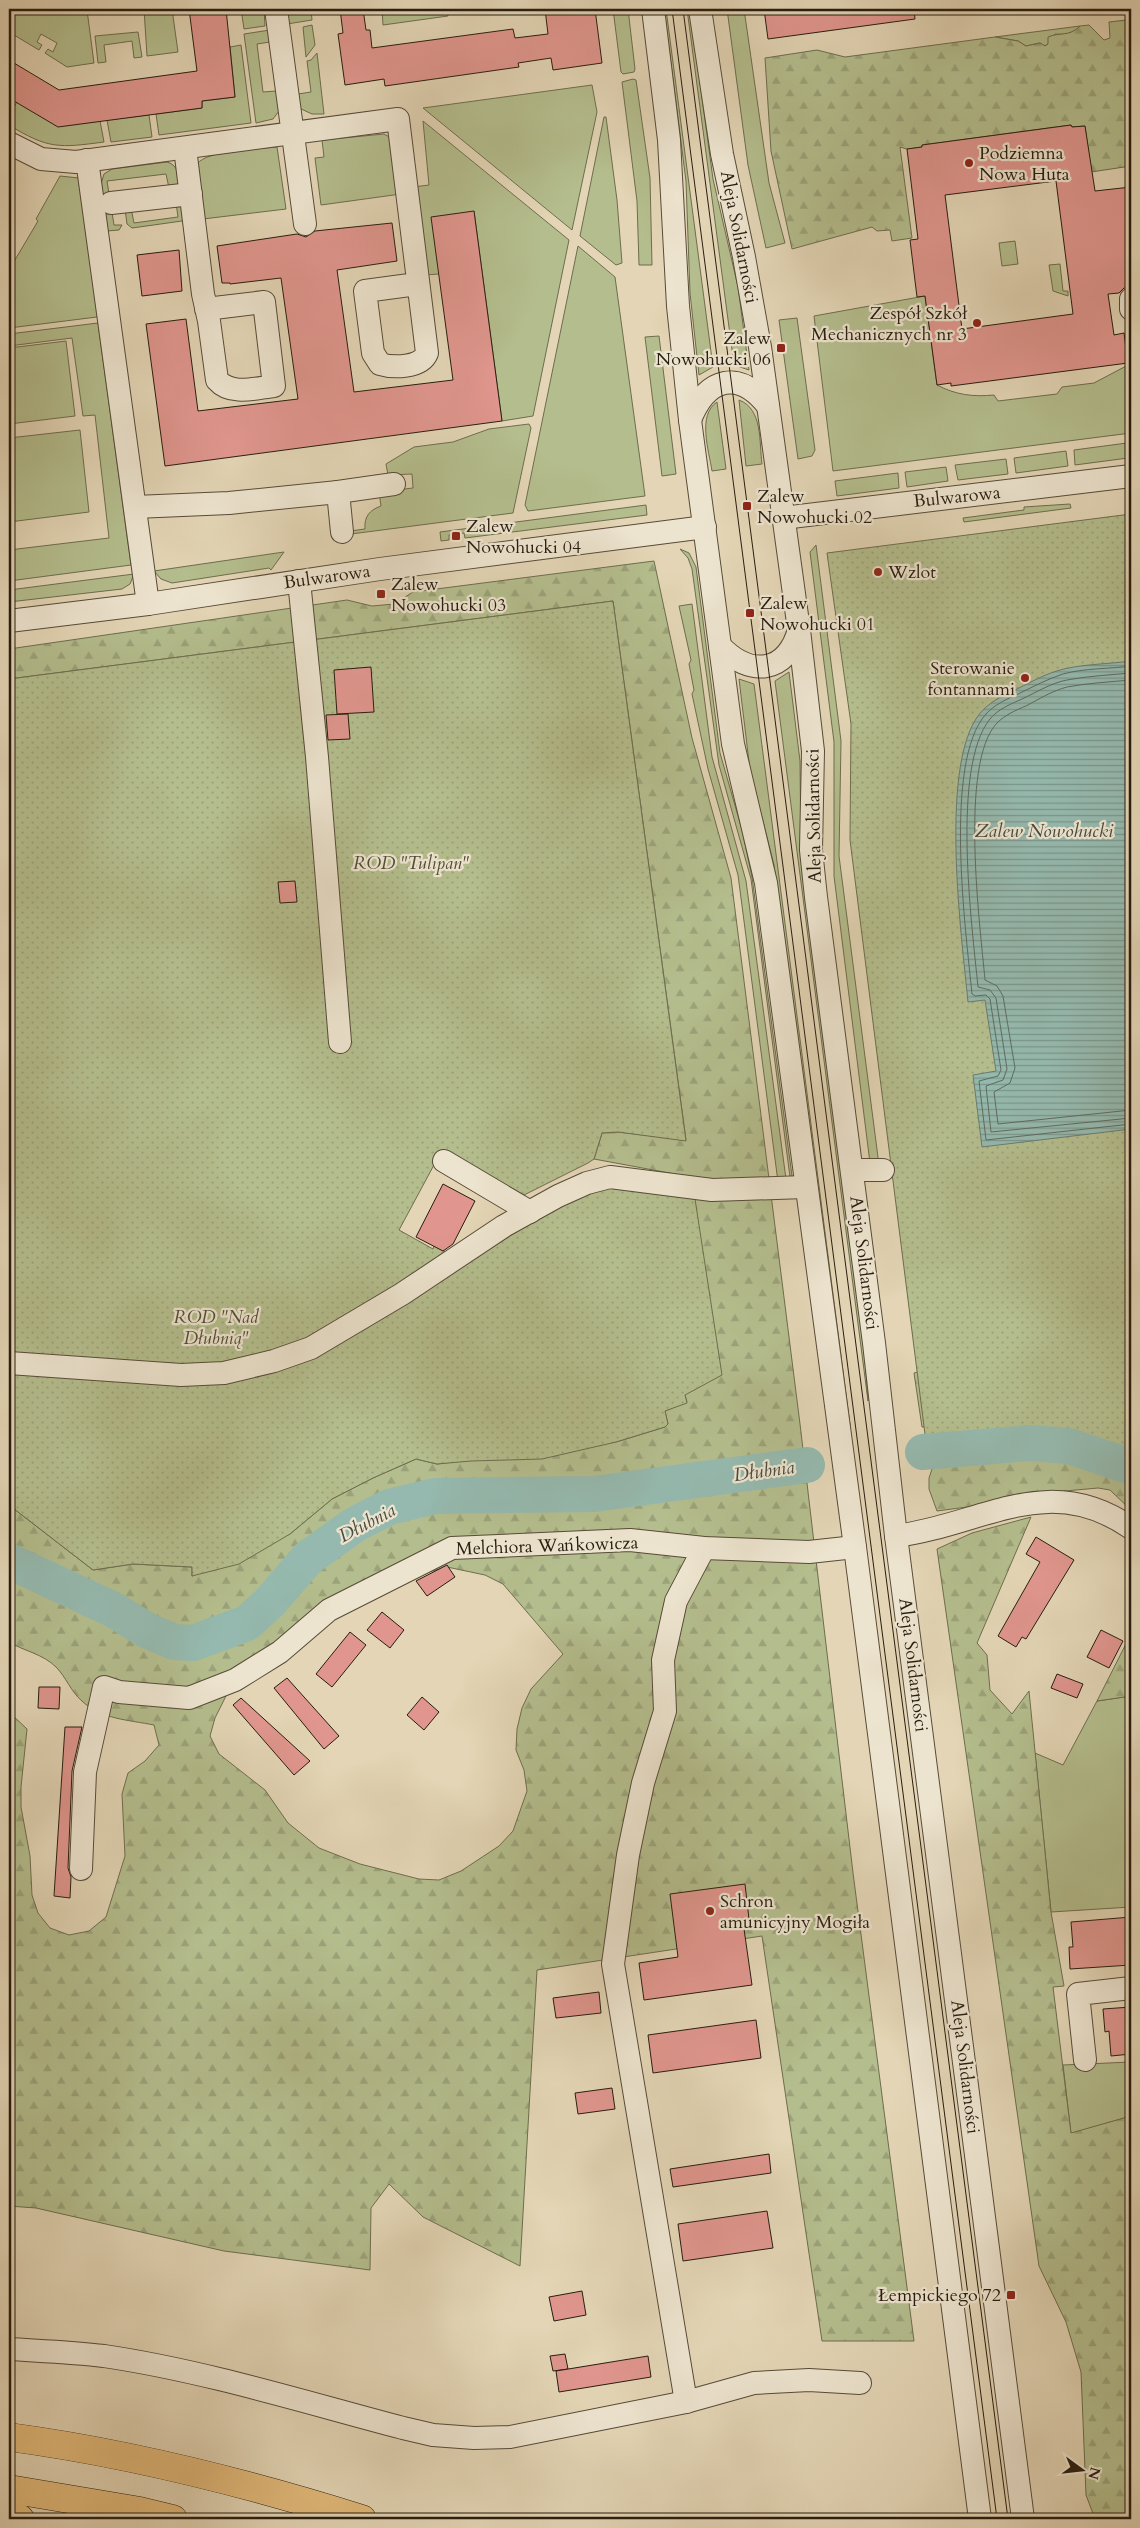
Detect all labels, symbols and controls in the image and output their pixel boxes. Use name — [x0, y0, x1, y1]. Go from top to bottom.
place label: Podziemna Nowa Huta — [979, 141, 1070, 187]
marker: Podziemna Nowa Huta — [963, 157, 975, 169]
street label: Aleja Solidarności — [714, 168, 764, 306]
place label: Zespół Szkół Mechanicznych nr 3 — [811, 301, 968, 347]
marker: Zespół Szkół Mechanicznych nr 3 — [971, 317, 983, 329]
place label: Zalew Nowohucki 06 — [656, 326, 772, 372]
marker: Zalew Nowohucki 06 — [775, 342, 787, 354]
street label: Bulwarowa — [912, 480, 1002, 514]
place label: Zalew Nowohucki 02 — [757, 484, 872, 530]
marker: Zalew Nowohucki 02 — [741, 500, 753, 512]
place label: Zalew Nowohucki 04 — [466, 514, 581, 560]
marker: Zalew Nowohucki 04 — [450, 530, 462, 542]
street label: Bulwarowa — [282, 559, 372, 595]
place label: Wzlot — [887, 560, 936, 585]
marker: Wzlot — [872, 566, 884, 578]
place label: Zalew Nowohucki 03 — [391, 572, 506, 618]
marker: Zalew Nowohucki 03 — [375, 588, 387, 600]
place label: Zalew Nowohucki 01 — [760, 591, 875, 637]
marker: Zalew Nowohucki 01 — [744, 607, 756, 619]
place label: Sterowanie fontannami — [928, 656, 1015, 702]
marker: Sterowanie fontannami — [1019, 672, 1031, 684]
street label: Aleja Solidarności — [800, 748, 828, 884]
water label: Zalew Nowohucki — [975, 818, 1114, 844]
park label: ROD "Tulipan" — [353, 851, 470, 876]
street label: Aleja Solidarności — [843, 1195, 885, 1331]
park label: ROD "Nad Dłubnią" — [174, 1305, 260, 1351]
water label: Dłubnia — [732, 1454, 797, 1488]
water label: Dłubnia — [334, 1497, 400, 1549]
street label: Melchiora Wańkowicza — [455, 1530, 639, 1562]
street label: Aleja Solidarności — [892, 1597, 934, 1733]
place label: Schron amunicyjny Mogiła — [720, 1889, 870, 1935]
marker: Schron amunicyjny Mogiła — [704, 1905, 716, 1917]
street label: Aleja Solidarności — [944, 1999, 986, 2135]
place label: Łempickiego 72 — [878, 2283, 1001, 2308]
marker: Łempickiego 72 — [1005, 2289, 1017, 2301]
north arrow — [1058, 2446, 1108, 2496]
text: N — [1083, 2465, 1105, 2482]

